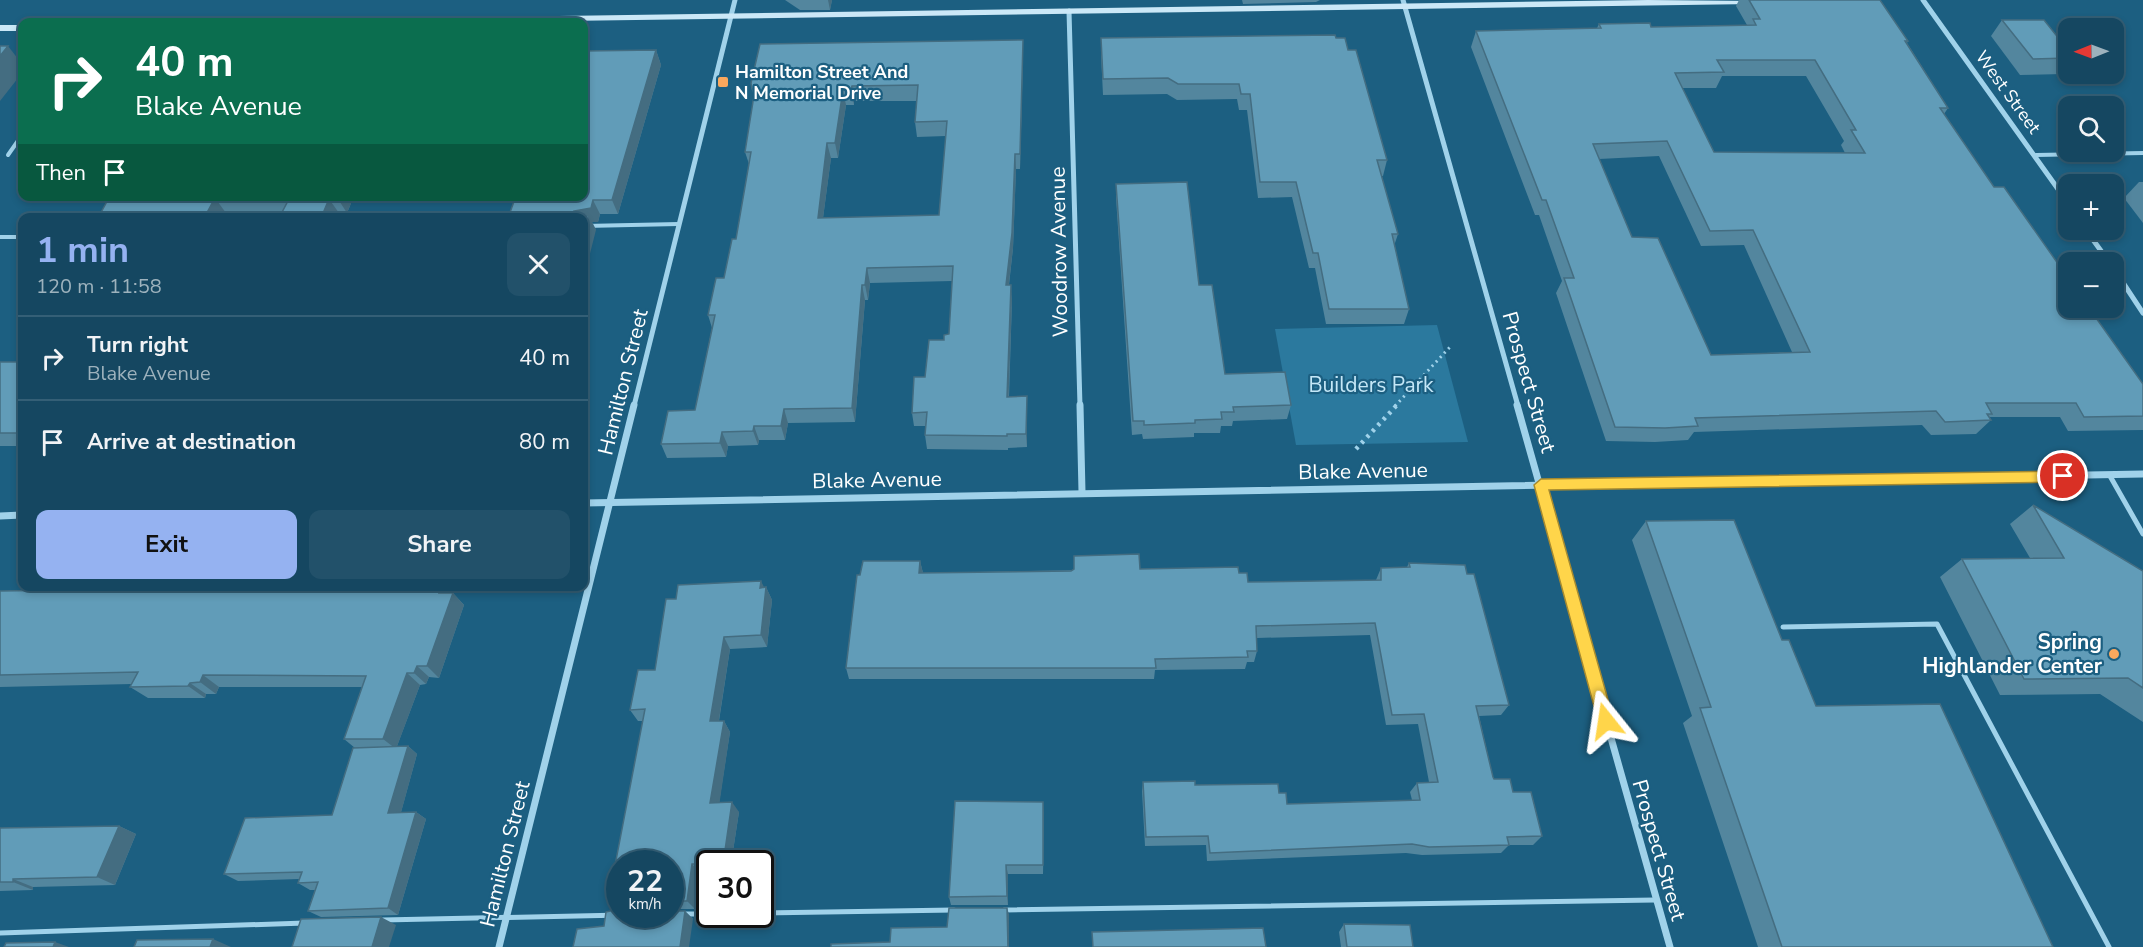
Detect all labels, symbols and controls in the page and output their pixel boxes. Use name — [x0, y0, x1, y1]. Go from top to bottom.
north arrow — [2058, 18, 2124, 84]
map controls — [2058, 18, 2124, 318]
text: 40 m — [135, 34, 234, 91]
icon: right — [36, 42, 114, 120]
street label: West Street — [1970, 46, 2047, 139]
place label: Hamilton Street And N Memorial Drive — [735, 60, 908, 105]
marker: Hamilton Street And N Memorial Drive — [716, 75, 730, 89]
text: Blake Avenue — [135, 88, 302, 125]
button: search — [2058, 96, 2124, 162]
icon: arrive — [98, 156, 131, 189]
text: Then — [36, 158, 86, 188]
street label: Woodrow Avenue — [1044, 166, 1074, 338]
button: + — [2058, 174, 2124, 240]
text: 1 min — [36, 226, 129, 275]
button: close — [507, 233, 570, 296]
button: − — [2058, 252, 2124, 318]
text: 120 m · 11:58 — [36, 273, 162, 300]
street label: Hamilton Street — [591, 305, 655, 458]
street label: Prospect Street — [1495, 308, 1563, 456]
text: Turn right — [87, 330, 188, 360]
icon: right — [36, 342, 69, 375]
text: 40 m — [519, 343, 570, 373]
text: Blake Avenue — [87, 360, 211, 387]
park label: Builders Park — [1308, 371, 1434, 399]
icon: arrive — [36, 426, 69, 459]
text: Arrive at destination — [87, 427, 296, 457]
text: 80 m — [519, 427, 570, 457]
pin — [2037, 450, 2088, 501]
street label: Blake Avenue — [1298, 456, 1428, 486]
icon: arrive — [2046, 459, 2079, 492]
street label: Blake Avenue — [812, 465, 942, 495]
button: Exit — [36, 510, 297, 579]
button: Share — [309, 510, 570, 579]
place label: Spring Highlander Center — [1922, 628, 2103, 680]
marker: Spring Highlander Center — [2107, 647, 2121, 661]
position arrow — [1574, 689, 1638, 753]
street label: Prospect Street — [1625, 776, 1693, 924]
street label: Hamilton Street — [473, 777, 537, 930]
speed limit sign: 30 — [696, 850, 774, 928]
text: 22 — [627, 861, 663, 902]
text: km/h — [628, 894, 662, 914]

